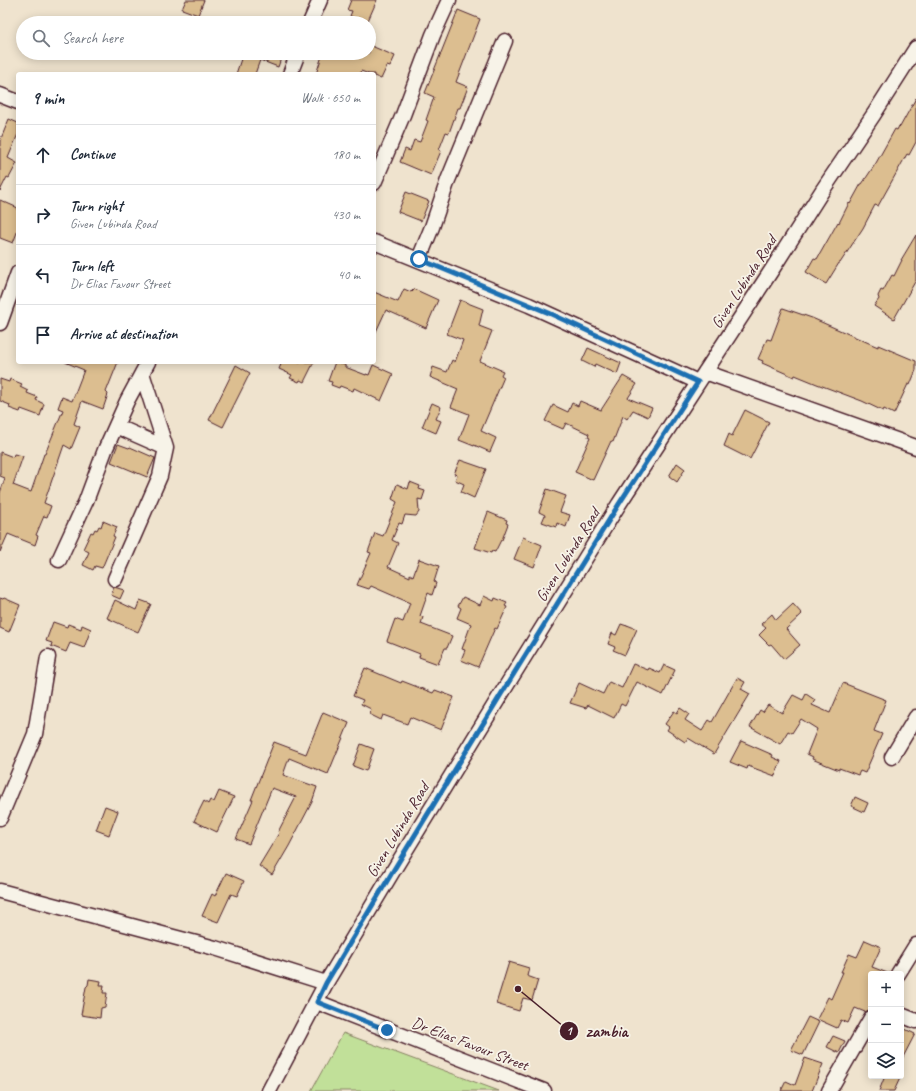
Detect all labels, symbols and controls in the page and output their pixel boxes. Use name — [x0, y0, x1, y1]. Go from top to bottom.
search box — [16, 16, 376, 60]
icon: search — [30, 27, 52, 49]
text: Search here — [62, 29, 123, 48]
text: 9 min — [32, 88, 64, 109]
text: Walk · 650 m — [301, 90, 360, 106]
icon: ahead — [32, 144, 54, 166]
text: Continue — [70, 145, 115, 164]
text: 180 m — [332, 147, 360, 163]
text: Turn right — [70, 197, 123, 216]
icon: right — [32, 204, 54, 226]
text: 430 m — [332, 207, 360, 223]
text: Given Lubinda Road — [70, 216, 157, 232]
street label: Given Lubinda Road — [707, 230, 783, 332]
route start — [410, 250, 428, 268]
text: Turn left — [70, 257, 113, 276]
icon: left — [32, 264, 54, 286]
text: 40 m — [338, 267, 360, 283]
text: Dr Elias Favour Street — [70, 276, 170, 292]
icon: arrive — [32, 324, 54, 346]
text: Arrive at destination — [70, 325, 177, 344]
street label: Given Lubinda Road — [531, 502, 606, 605]
street label: Given Lubinda Road — [362, 777, 435, 881]
map controls — [868, 971, 904, 1079]
button: + — [868, 971, 904, 1007]
button: − — [868, 1007, 904, 1043]
street label: Dr Elias Favour Street — [409, 1013, 533, 1076]
callout: zambia — [559, 1016, 636, 1045]
route end — [378, 1021, 396, 1039]
text: zambia — [586, 1021, 630, 1042]
text: 1 — [566, 1023, 573, 1039]
button: layers — [868, 1043, 904, 1079]

